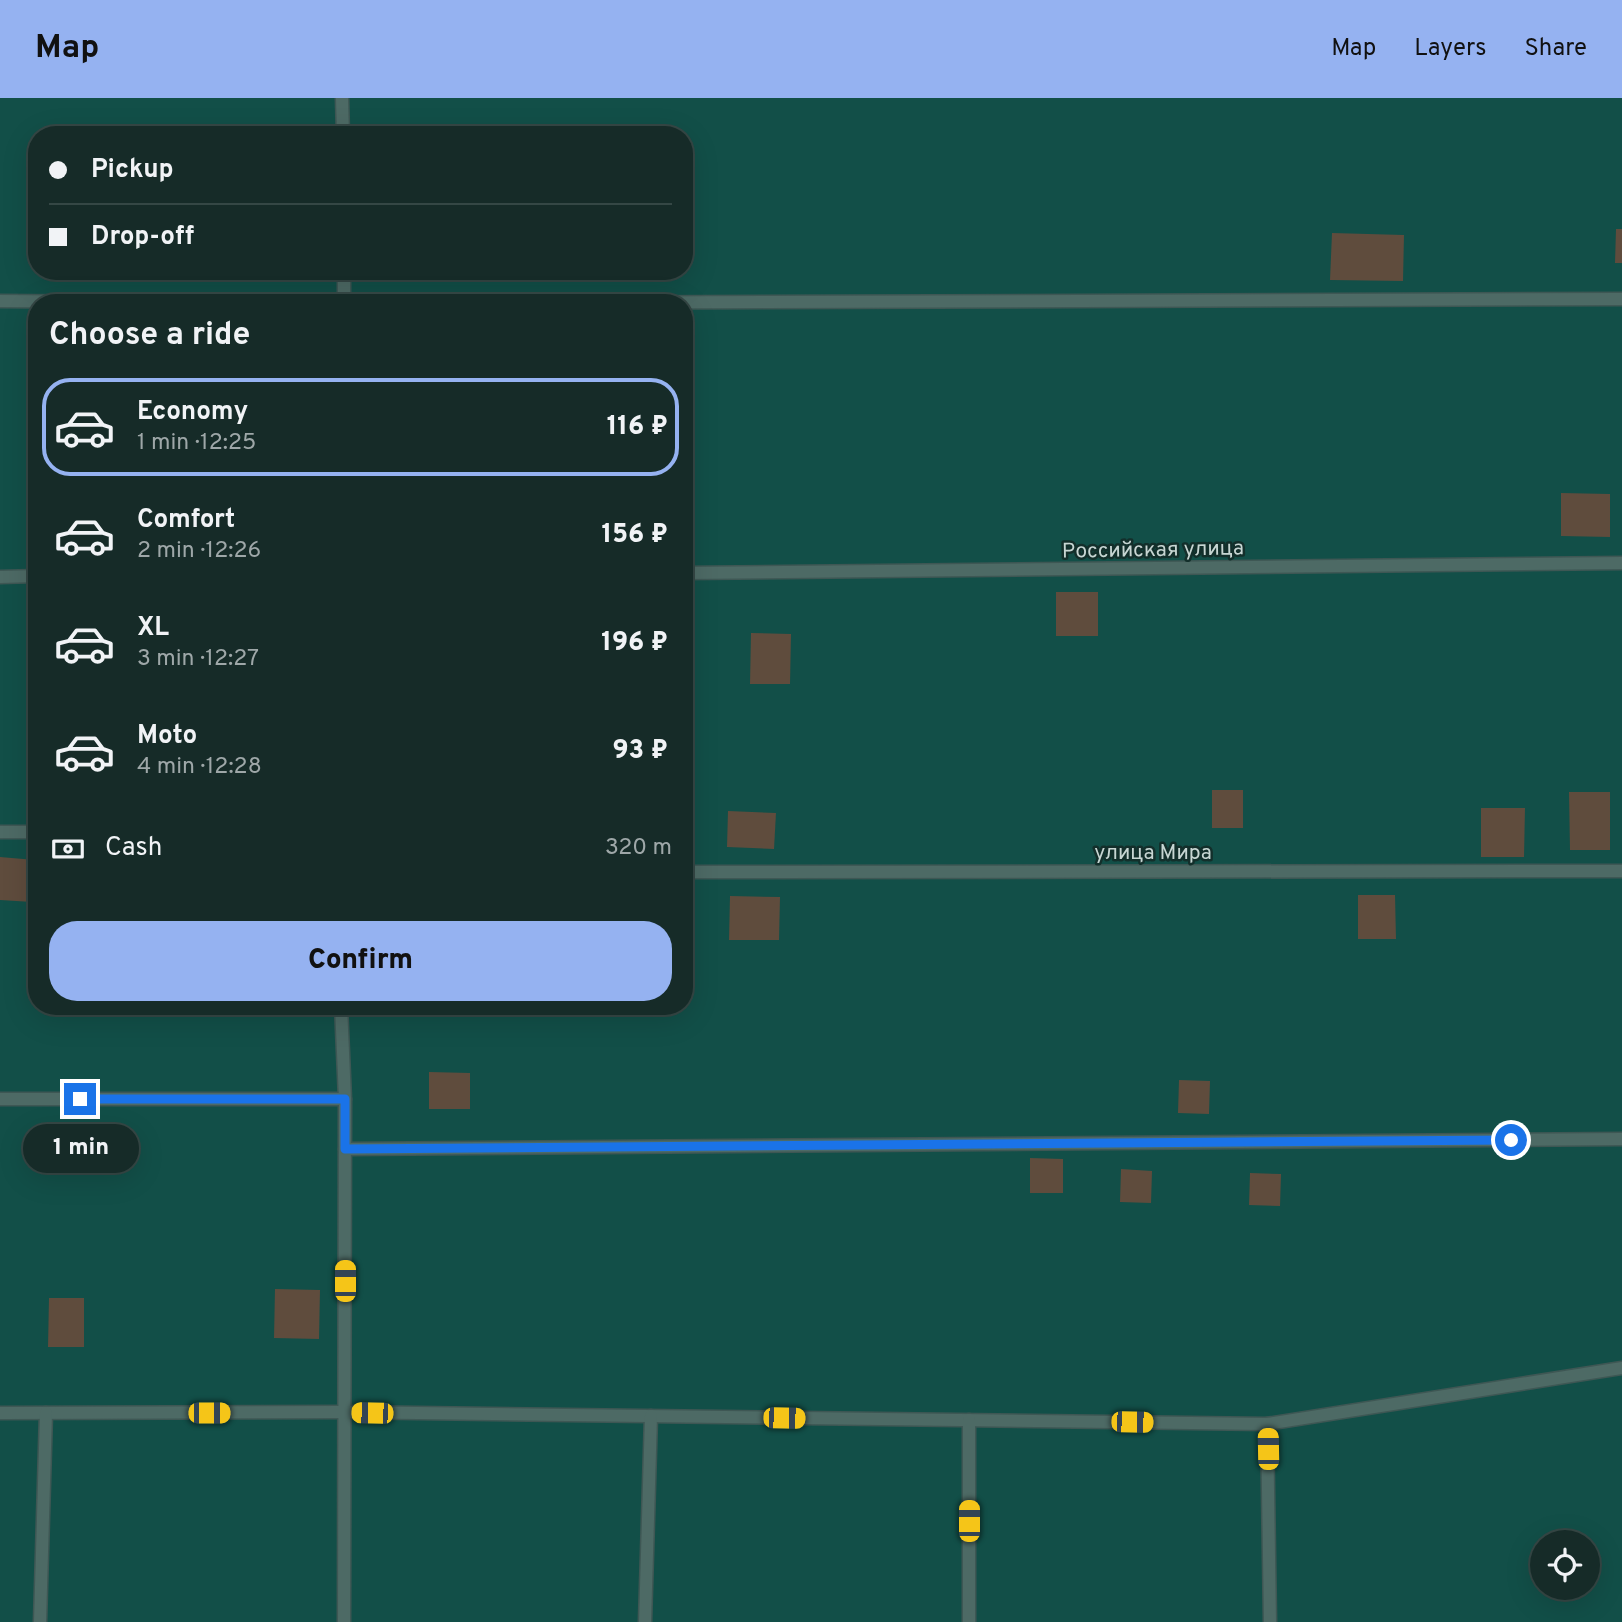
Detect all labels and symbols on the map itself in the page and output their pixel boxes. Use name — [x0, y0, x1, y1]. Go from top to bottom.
street label: Российская улица — [1062, 535, 1244, 566]
street label: улица Мира — [1094, 840, 1212, 867]
route end — [64, 1083, 96, 1115]
callout: 1 min — [22, 1124, 138, 1172]
route start — [1495, 1124, 1527, 1156]
car — [335, 1260, 356, 1302]
car — [351, 1402, 394, 1424]
car — [189, 1403, 231, 1424]
car — [763, 1407, 806, 1429]
car — [1111, 1411, 1154, 1433]
car — [1258, 1428, 1279, 1470]
car — [959, 1500, 980, 1542]

